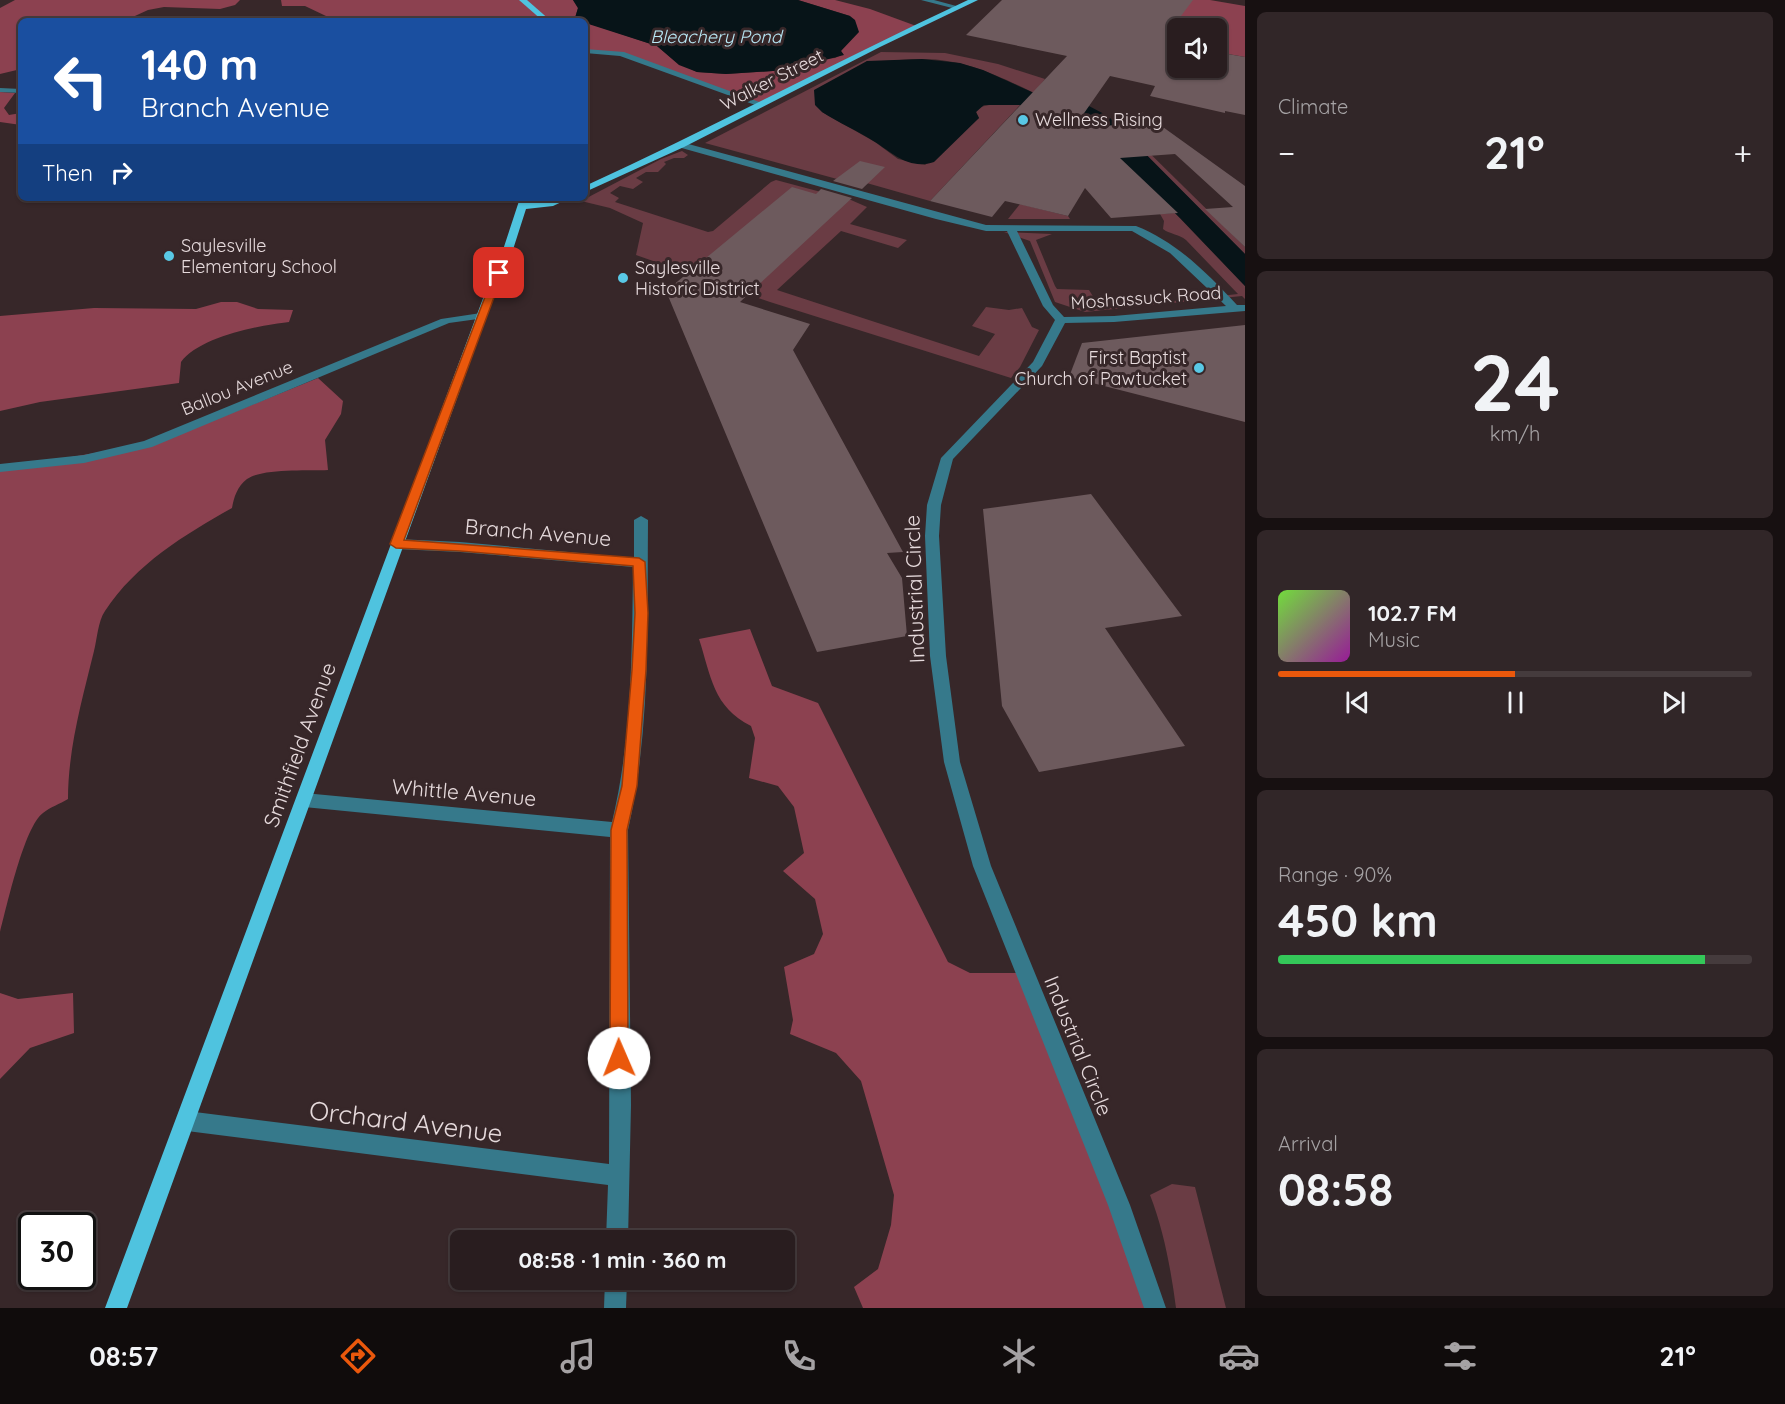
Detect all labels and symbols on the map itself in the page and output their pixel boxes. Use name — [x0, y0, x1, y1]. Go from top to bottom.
water label: Bleachery Pond — [650, 25, 784, 48]
street label: Walker Street — [716, 44, 827, 115]
place label: Wellness Rising — [1035, 108, 1163, 131]
marker: Wellness Rising — [1016, 113, 1030, 127]
place label: Saylesville Elementary School — [181, 234, 337, 278]
pin — [473, 247, 524, 298]
marker: Saylesville Elementary School — [162, 249, 176, 263]
place label: Saylesville Historic District — [635, 256, 760, 300]
marker: Saylesville Historic District — [616, 271, 630, 285]
street label: Moshassuck Road — [1070, 281, 1222, 314]
place label: First Baptist Church of Pawtucket — [1014, 346, 1187, 390]
street label: Ballou Avenue — [178, 355, 296, 420]
marker: First Baptist Church of Pawtucket — [1192, 361, 1206, 375]
street label: Branch Avenue — [464, 513, 612, 551]
street label: Industrial Circle — [898, 514, 930, 664]
street label: Smithfield Avenue — [257, 659, 341, 831]
street label: Whittle Avenue — [391, 773, 537, 811]
street label: Industrial Circle — [1039, 972, 1119, 1119]
position arrow — [587, 1026, 651, 1090]
street label: Orchard Avenue — [307, 1093, 505, 1150]
speed limit sign: 30 — [18, 1212, 96, 1290]

